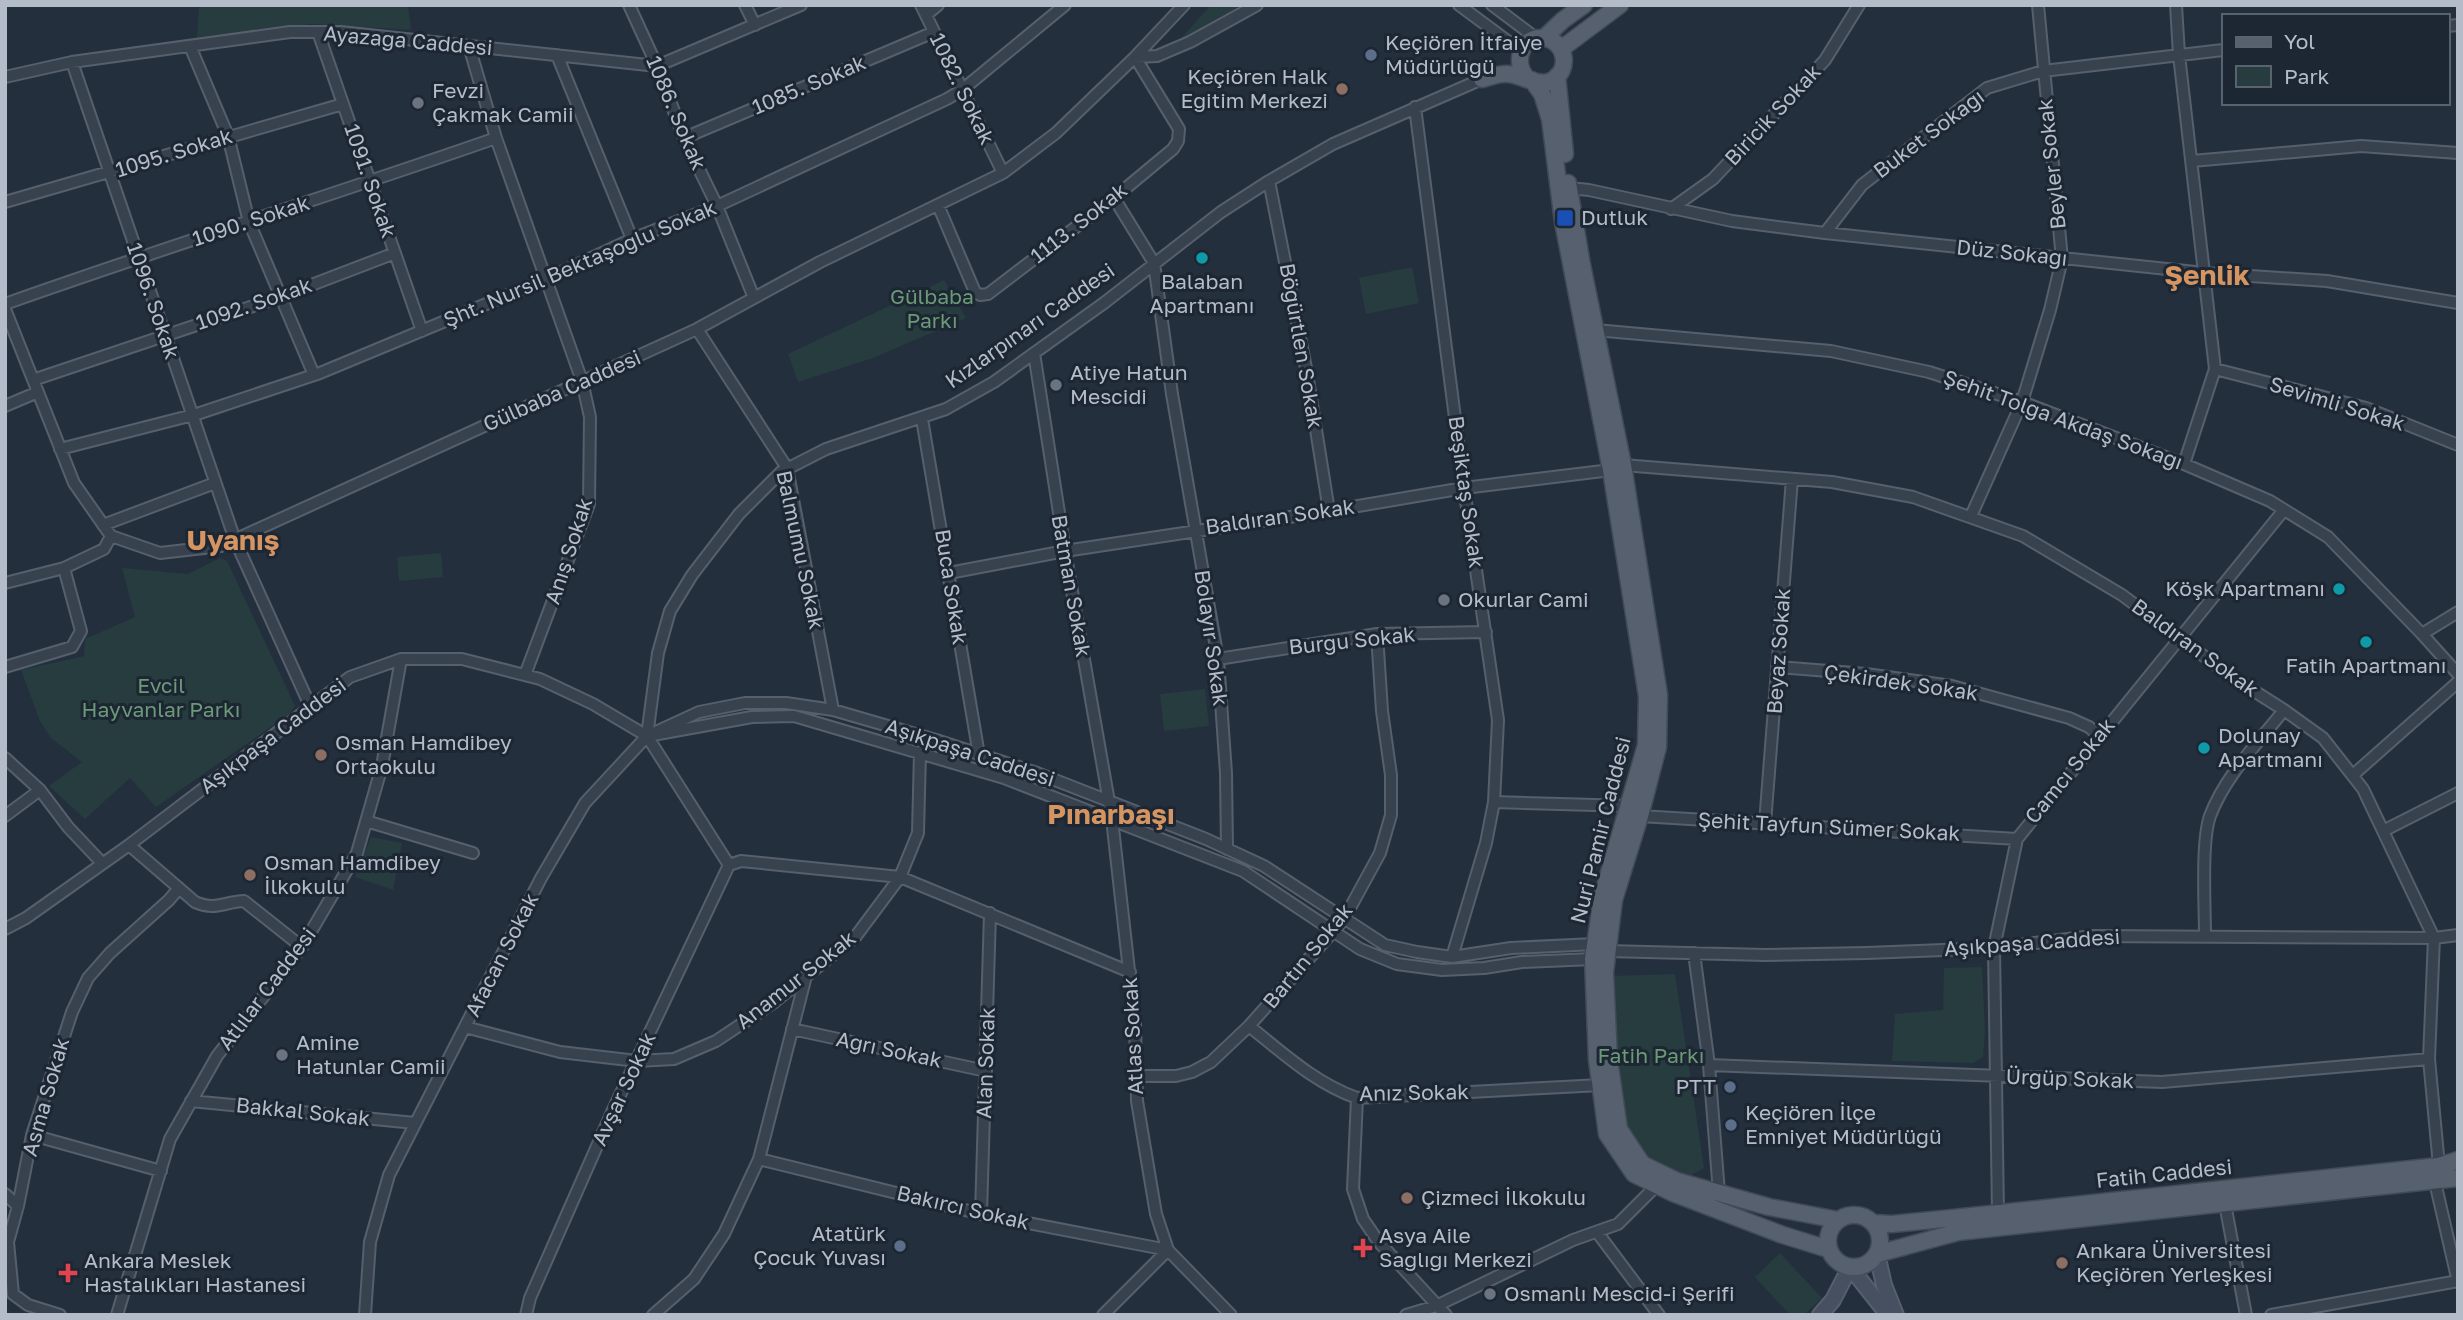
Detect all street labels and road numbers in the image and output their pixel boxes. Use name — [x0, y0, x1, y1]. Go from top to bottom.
street label: Ayazağa Caddesi — [323, 20, 494, 60]
street label: 1082. Sokak — [925, 28, 1001, 149]
street label: 1085. Sokak — [748, 48, 870, 120]
street label: 1086. Sokak — [641, 52, 713, 174]
street label: Biricik Sokak — [1719, 58, 1826, 170]
street label: Buket Sokağı — [1868, 83, 1989, 183]
street label: Beyler Sokak — [2031, 97, 2071, 231]
street label: 1091. Sokak — [339, 120, 403, 241]
street label: 1095. Sokak — [112, 122, 236, 182]
street label: 1113. Sokak — [1025, 176, 1132, 268]
street label: 1090. Sokak — [189, 189, 313, 251]
street label: Şht. Nursil Bektaşoğlu Sokak — [439, 194, 720, 332]
street label: Düz Sokağı — [1955, 233, 2069, 271]
street label: 1096. Sokak — [122, 239, 186, 363]
street label: Kızlarpınarı Caddesi — [940, 257, 1119, 393]
street label: Böğürtlen Sokak — [1275, 261, 1329, 431]
street label: 1092. Sokak — [192, 271, 315, 335]
street label: Gülbaba Caddesi — [479, 344, 645, 437]
street label: Şehit Tolga Akdaş Sokağı — [1940, 364, 2187, 475]
street label: Sevimli Sokak — [2266, 370, 2408, 436]
street label: Beşiktaş Sokak — [1443, 414, 1491, 570]
street label: Balmumu Sokak — [771, 468, 831, 632]
street label: Baldıran Sokak — [1204, 493, 1356, 539]
street label: Anış Sokak — [539, 494, 598, 607]
street label: Batman Sokak — [1047, 513, 1097, 659]
street label: Buca Sokak — [930, 527, 974, 647]
street label: Bolayır Sokak — [1190, 568, 1234, 708]
street label: Beyaz Sokak — [1761, 587, 1795, 715]
street label: Baldıran Sokak — [2127, 592, 2264, 702]
street label: Burgu Sokak — [1287, 620, 1417, 660]
street label: Çekirdek Sokak — [1822, 658, 1980, 706]
street label: Aşıkpaşa Caddesi — [194, 672, 351, 799]
street label: Aşıkpaşa Caddesi — [882, 712, 1058, 792]
street label: Camcı Sokak — [2019, 712, 2120, 828]
street label: Nuri Pamir Caddesi — [1564, 734, 1636, 926]
street label: Şehit Tayfun Sümer Sokak — [1697, 806, 1961, 846]
street label: Afacan Sokak — [459, 888, 544, 1021]
street label: Bartın Sokak — [1257, 897, 1358, 1013]
street label: Atlılar Caddesi — [212, 922, 321, 1055]
street label: Aşıkpaşa Caddesi — [1943, 923, 2121, 961]
street label: Anamur Sokak — [730, 924, 861, 1034]
street label: Atlas Sokak — [1116, 976, 1148, 1096]
street label: Alan Sokak — [970, 1007, 1000, 1119]
street label: Ağrı Sokak — [834, 1025, 944, 1073]
street label: Avşar Sokak — [585, 1027, 661, 1150]
street label: Asma Sokak — [16, 1034, 74, 1159]
street label: Ürgüp Sokak — [2005, 1063, 2135, 1093]
street label: Anız Sokak — [1359, 1078, 1469, 1106]
street label: Bakkal Sokak — [235, 1091, 372, 1131]
street label: Fatih Caddesi — [2094, 1153, 2233, 1193]
street label: Bakırcı Sokak — [894, 1179, 1032, 1235]

